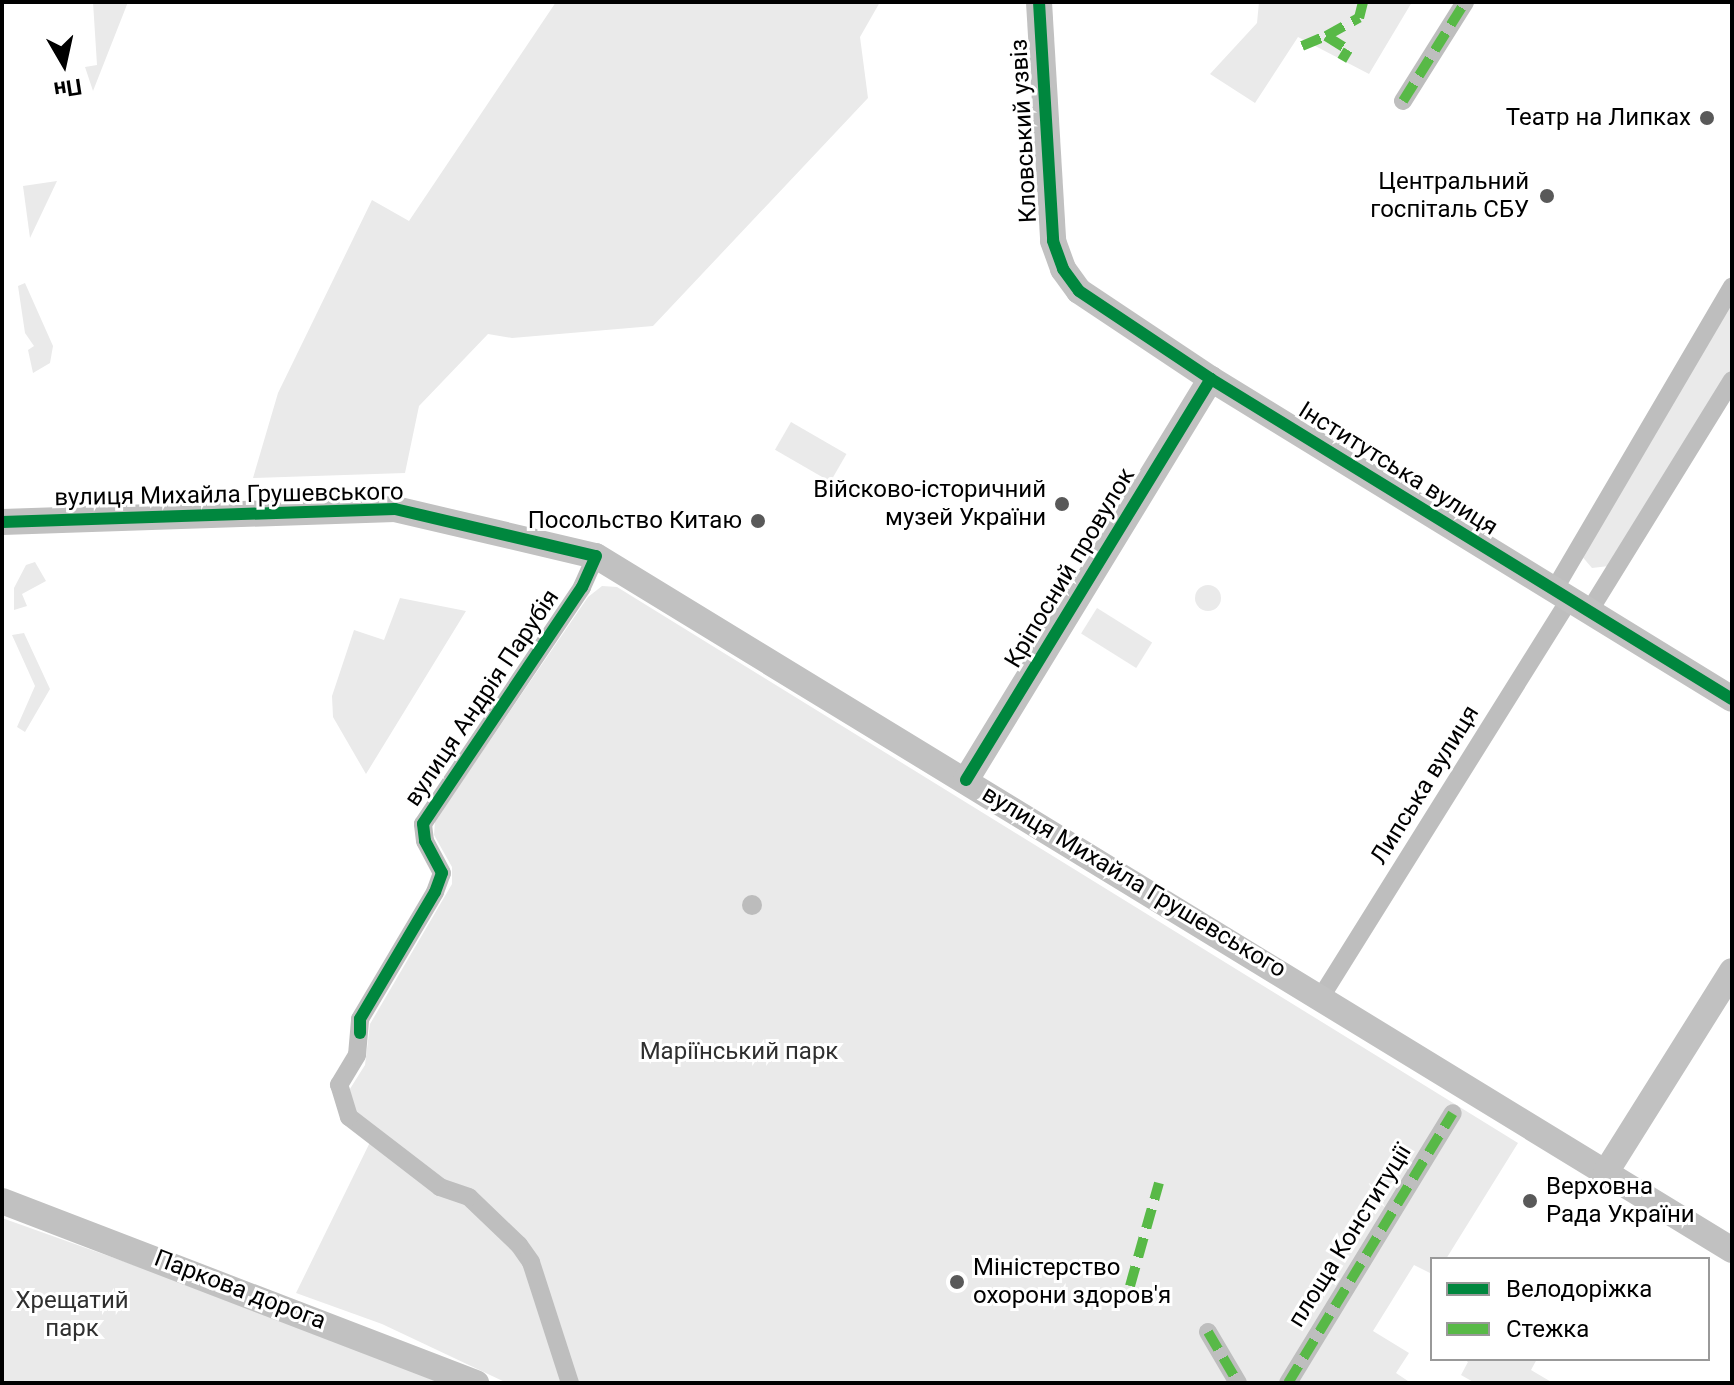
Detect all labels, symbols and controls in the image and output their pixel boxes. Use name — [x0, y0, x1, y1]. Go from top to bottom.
north arrow — [24, 24, 104, 104]
street label: Кловський узвіз — [1005, 38, 1043, 224]
text: Пн — [52, 74, 84, 103]
place label: Театр на Липках — [1506, 104, 1691, 132]
marker: Театр на Липках — [1698, 109, 1716, 127]
place label: Центральний госпіталь СБУ — [1370, 168, 1529, 224]
marker: Центральний госпіталь СБУ — [1536, 185, 1558, 207]
street label: Інститутська вулиця — [1293, 396, 1503, 542]
street label: Кріпосний провулок — [999, 463, 1141, 673]
place label: Війсково-історичний музей України — [813, 476, 1046, 532]
street label: вулиця Михайла Грушевського — [54, 478, 404, 512]
marker: Війсково-історичний музей України — [1053, 495, 1071, 513]
place label: Посольство Китаю — [528, 507, 742, 535]
marker: Посольство Китаю — [749, 512, 767, 530]
street label: вулиця Андрія Парубія — [399, 584, 565, 812]
street label: Липська вулиця — [1365, 700, 1485, 870]
street label: вулиця Михайла Грушевського — [977, 780, 1291, 984]
park label: Маріїнський парк — [640, 1038, 838, 1066]
street label: площа Конституції — [1282, 1139, 1418, 1333]
place label: Верховна Рада України — [1546, 1173, 1695, 1229]
marker: Верховна Рада України — [1521, 1192, 1539, 1210]
street label: Паркова дорога — [150, 1244, 330, 1336]
place label: Міністерство охорони здоров'я — [973, 1254, 1171, 1310]
legend — [1430, 1257, 1710, 1361]
marker: Міністерство охорони здоров'я — [948, 1273, 966, 1291]
text: Велодоріжка — [1506, 1275, 1652, 1303]
park label: Хрещатий парк — [15, 1287, 129, 1343]
text: Стежка — [1506, 1315, 1589, 1343]

